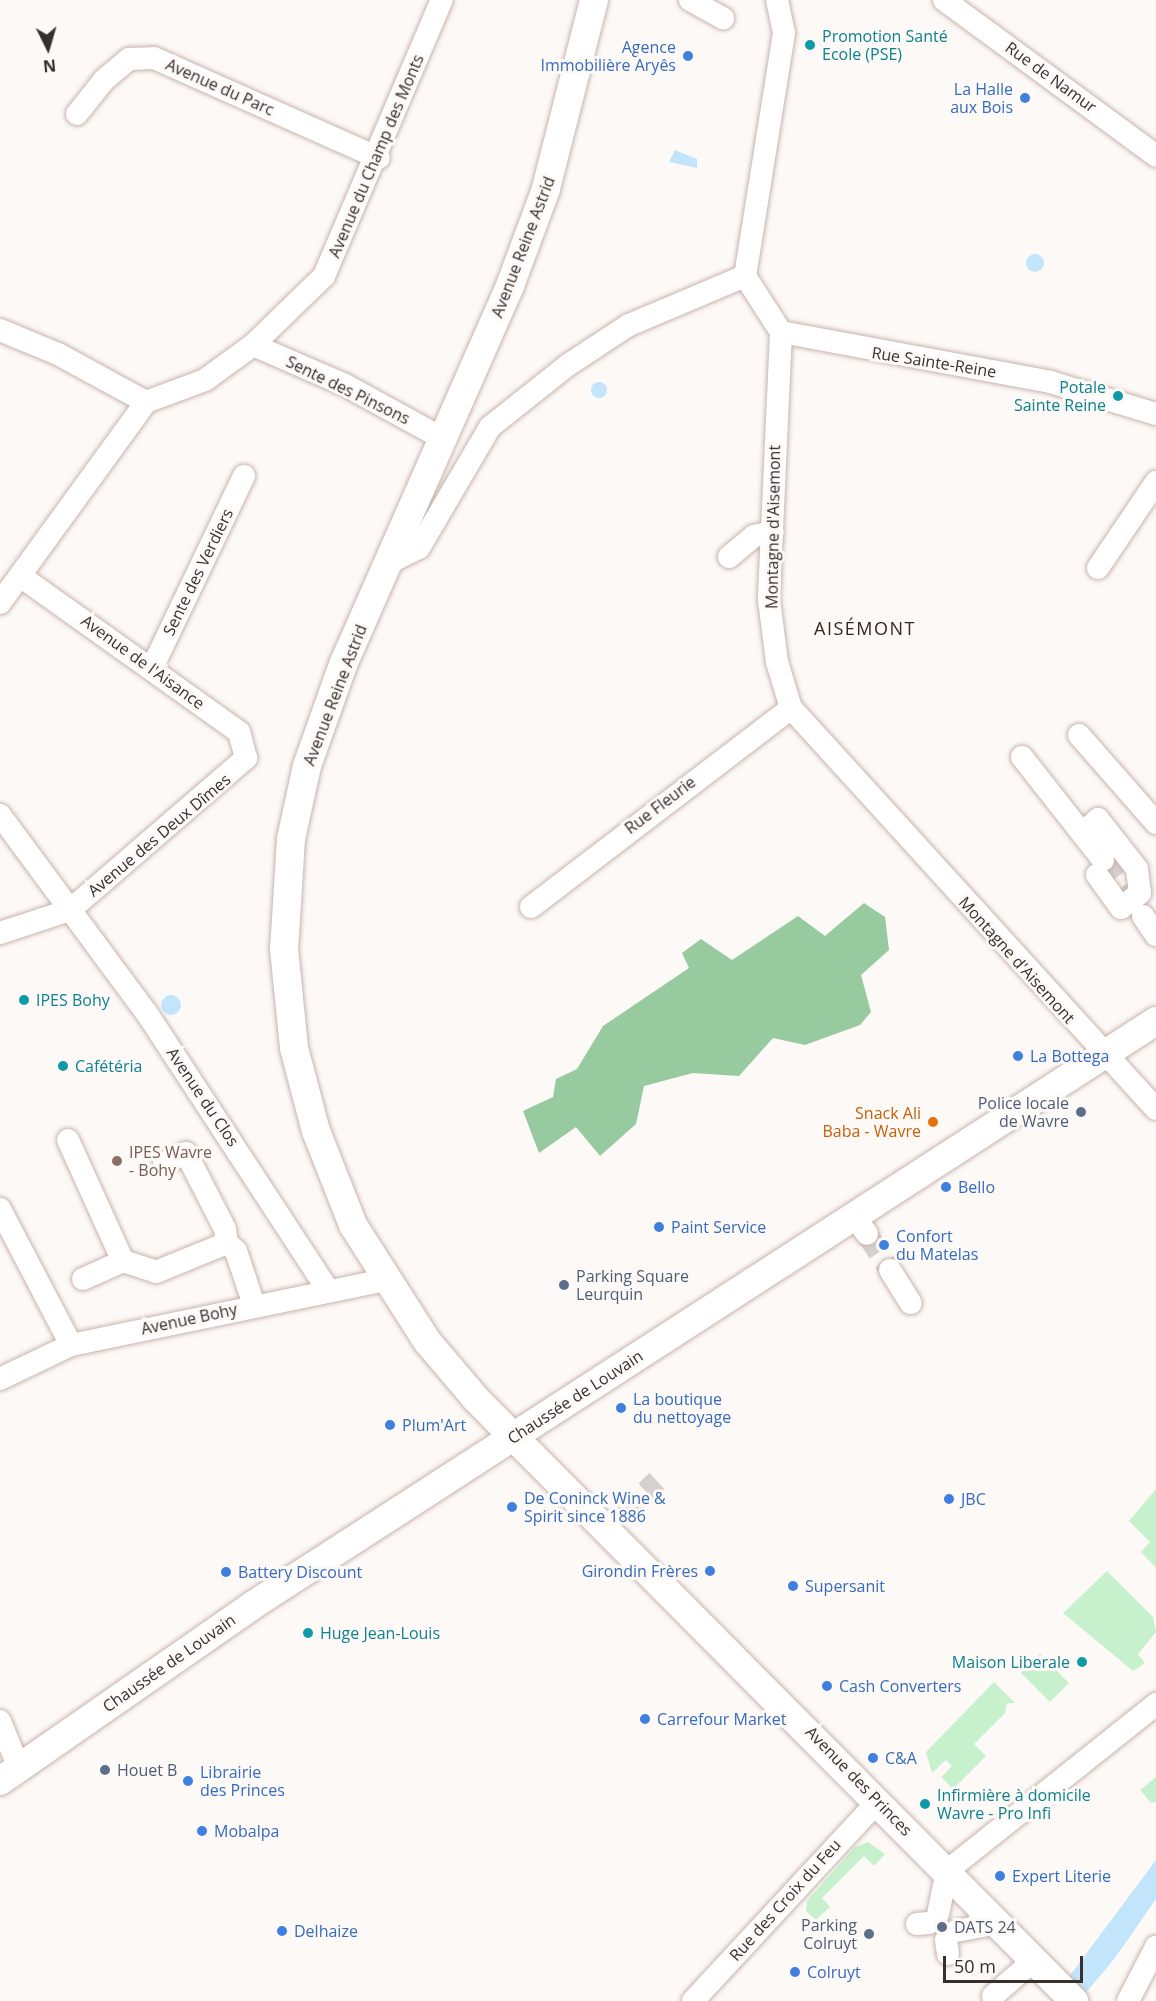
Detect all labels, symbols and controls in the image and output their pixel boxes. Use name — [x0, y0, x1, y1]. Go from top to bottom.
north arrow — [18, 18, 78, 78]
place label: Promotion Santé Ecole (PSE) — [822, 26, 948, 64]
place label: Agence Immobilière Aryês — [540, 37, 676, 75]
marker: Promotion Santé Ecole (PSE) — [803, 38, 817, 52]
street label: Rue de Namur — [1002, 38, 1100, 116]
marker: Agence Immobilière Aryês — [681, 49, 695, 63]
street label: Avenue du Champ des Monts — [324, 52, 428, 260]
text: N — [42, 54, 57, 77]
street label: Avenue du Parc — [163, 55, 277, 119]
place label: La Halle aux Bois — [950, 79, 1013, 117]
marker: La Halle aux Bois — [1018, 91, 1032, 105]
street label: Avenue Reine Astrid — [487, 174, 559, 320]
street label: Rue Sainte-Reine — [870, 343, 998, 381]
street label: Sente des Pinsons — [283, 352, 413, 428]
place label: Potale Sainte Reine — [1014, 377, 1106, 415]
marker: Potale Sainte Reine — [1111, 389, 1125, 403]
street label: Montagne d'Aisemont — [762, 445, 784, 609]
street label: Sente des Verdiers — [159, 505, 237, 639]
street label: Avenue de l'Aisance — [78, 611, 208, 713]
district label: AISÉMONT — [814, 617, 916, 639]
street label: Avenue Reine Astrid — [299, 622, 371, 768]
street label: Avenue des Deux Dîmes — [84, 770, 234, 900]
street label: Rue Fleurie — [621, 772, 699, 838]
street label: Montagne d'Aisemont — [955, 893, 1079, 1027]
place label: IPES Bohy — [36, 990, 110, 1010]
marker: IPES Bohy — [17, 993, 31, 1007]
street label: Avenue du Clos — [163, 1044, 243, 1150]
place label: La Bottega — [1030, 1046, 1109, 1066]
marker: La Bottega — [1011, 1049, 1025, 1063]
place label: Cafétéria — [75, 1056, 142, 1076]
marker: Cafétéria — [56, 1059, 70, 1073]
place label: Police locale de Wavre — [978, 1093, 1069, 1131]
place label: Snack Ali Baba - Wavre — [822, 1103, 921, 1141]
marker: Police locale de Wavre — [1074, 1105, 1088, 1119]
marker: Snack Ali Baba - Wavre — [926, 1115, 940, 1129]
place label: IPES Wavre - Bohy — [129, 1142, 212, 1180]
marker: IPES Wavre - Bohy — [110, 1154, 124, 1168]
place label: Bello — [958, 1177, 995, 1197]
marker: Bello — [939, 1180, 953, 1194]
place label: Paint Service — [671, 1217, 766, 1237]
marker: Paint Service — [652, 1220, 666, 1234]
place label: Confort du Matelas — [896, 1226, 978, 1264]
marker: Confort du Matelas — [877, 1238, 891, 1252]
place label: Parking Square Leurquin — [576, 1266, 689, 1304]
marker: Parking Square Leurquin — [557, 1278, 571, 1292]
street label: Avenue Bohy — [139, 1299, 239, 1339]
street label: Chaussée de Louvain — [504, 1346, 646, 1448]
place label: La boutique du nettoyage — [633, 1389, 731, 1427]
marker: La boutique du nettoyage — [614, 1401, 628, 1415]
place label: Plum'Art — [402, 1415, 466, 1435]
marker: Plum'Art — [383, 1418, 397, 1432]
place label: De Coninck Wine & Spirit since 1886 — [524, 1488, 666, 1526]
place label: JBC — [961, 1489, 986, 1509]
marker: JBC — [942, 1492, 956, 1506]
marker: De Coninck Wine & Spirit since 1886 — [505, 1500, 519, 1514]
place label: Girondin Frères — [582, 1561, 698, 1581]
place label: Battery Discount — [238, 1562, 362, 1582]
marker: Girondin Frères — [703, 1564, 717, 1578]
marker: Battery Discount — [219, 1565, 233, 1579]
place label: Supersanit — [805, 1576, 885, 1596]
marker: Supersanit — [786, 1579, 800, 1593]
street label: Chaussée de Louvain — [99, 1610, 239, 1716]
place label: Huge Jean-Louis — [320, 1623, 440, 1643]
marker: Huge Jean-Louis — [301, 1626, 315, 1640]
place label: Maison Liberale — [952, 1652, 1070, 1672]
marker: Maison Liberale — [1075, 1655, 1089, 1669]
place label: Cash Converters — [839, 1676, 961, 1696]
marker: Cash Converters — [820, 1679, 834, 1693]
place label: Carrefour Market — [657, 1709, 786, 1729]
marker: Carrefour Market — [638, 1712, 652, 1726]
street label: Avenue des Princes — [802, 1722, 916, 1840]
place label: C&A — [885, 1748, 917, 1768]
marker: C&A — [866, 1751, 880, 1765]
place label: Houet B — [117, 1760, 177, 1780]
place label: Librairie des Princes — [200, 1762, 285, 1800]
marker: Houet B — [98, 1763, 112, 1777]
marker: Librairie des Princes — [181, 1774, 195, 1788]
place label: Infirmière à domicile Wavre - Pro Infi — [937, 1785, 1091, 1823]
marker: Infirmière à domicile Wavre - Pro Infi — [918, 1797, 932, 1811]
place label: Mobalpa — [214, 1821, 279, 1841]
marker: Mobalpa — [195, 1824, 209, 1838]
street label: Rue des Croix du Feu — [725, 1835, 845, 1965]
place label: Expert Literie — [1012, 1866, 1111, 1886]
marker: Expert Literie — [993, 1869, 1007, 1883]
place label: Parking Colruyt — [801, 1915, 857, 1953]
place label: DATS 24 — [954, 1917, 1016, 1937]
marker: DATS 24 — [935, 1920, 949, 1934]
place label: Delhaize — [294, 1921, 358, 1941]
marker: Delhaize — [275, 1924, 289, 1938]
marker: Parking Colruyt — [862, 1927, 876, 1941]
scale bar — [946, 1944, 1086, 1982]
text: 50 m — [954, 1954, 996, 1978]
place label: Colruyt — [807, 1962, 861, 1982]
marker: Colruyt — [788, 1965, 802, 1979]

